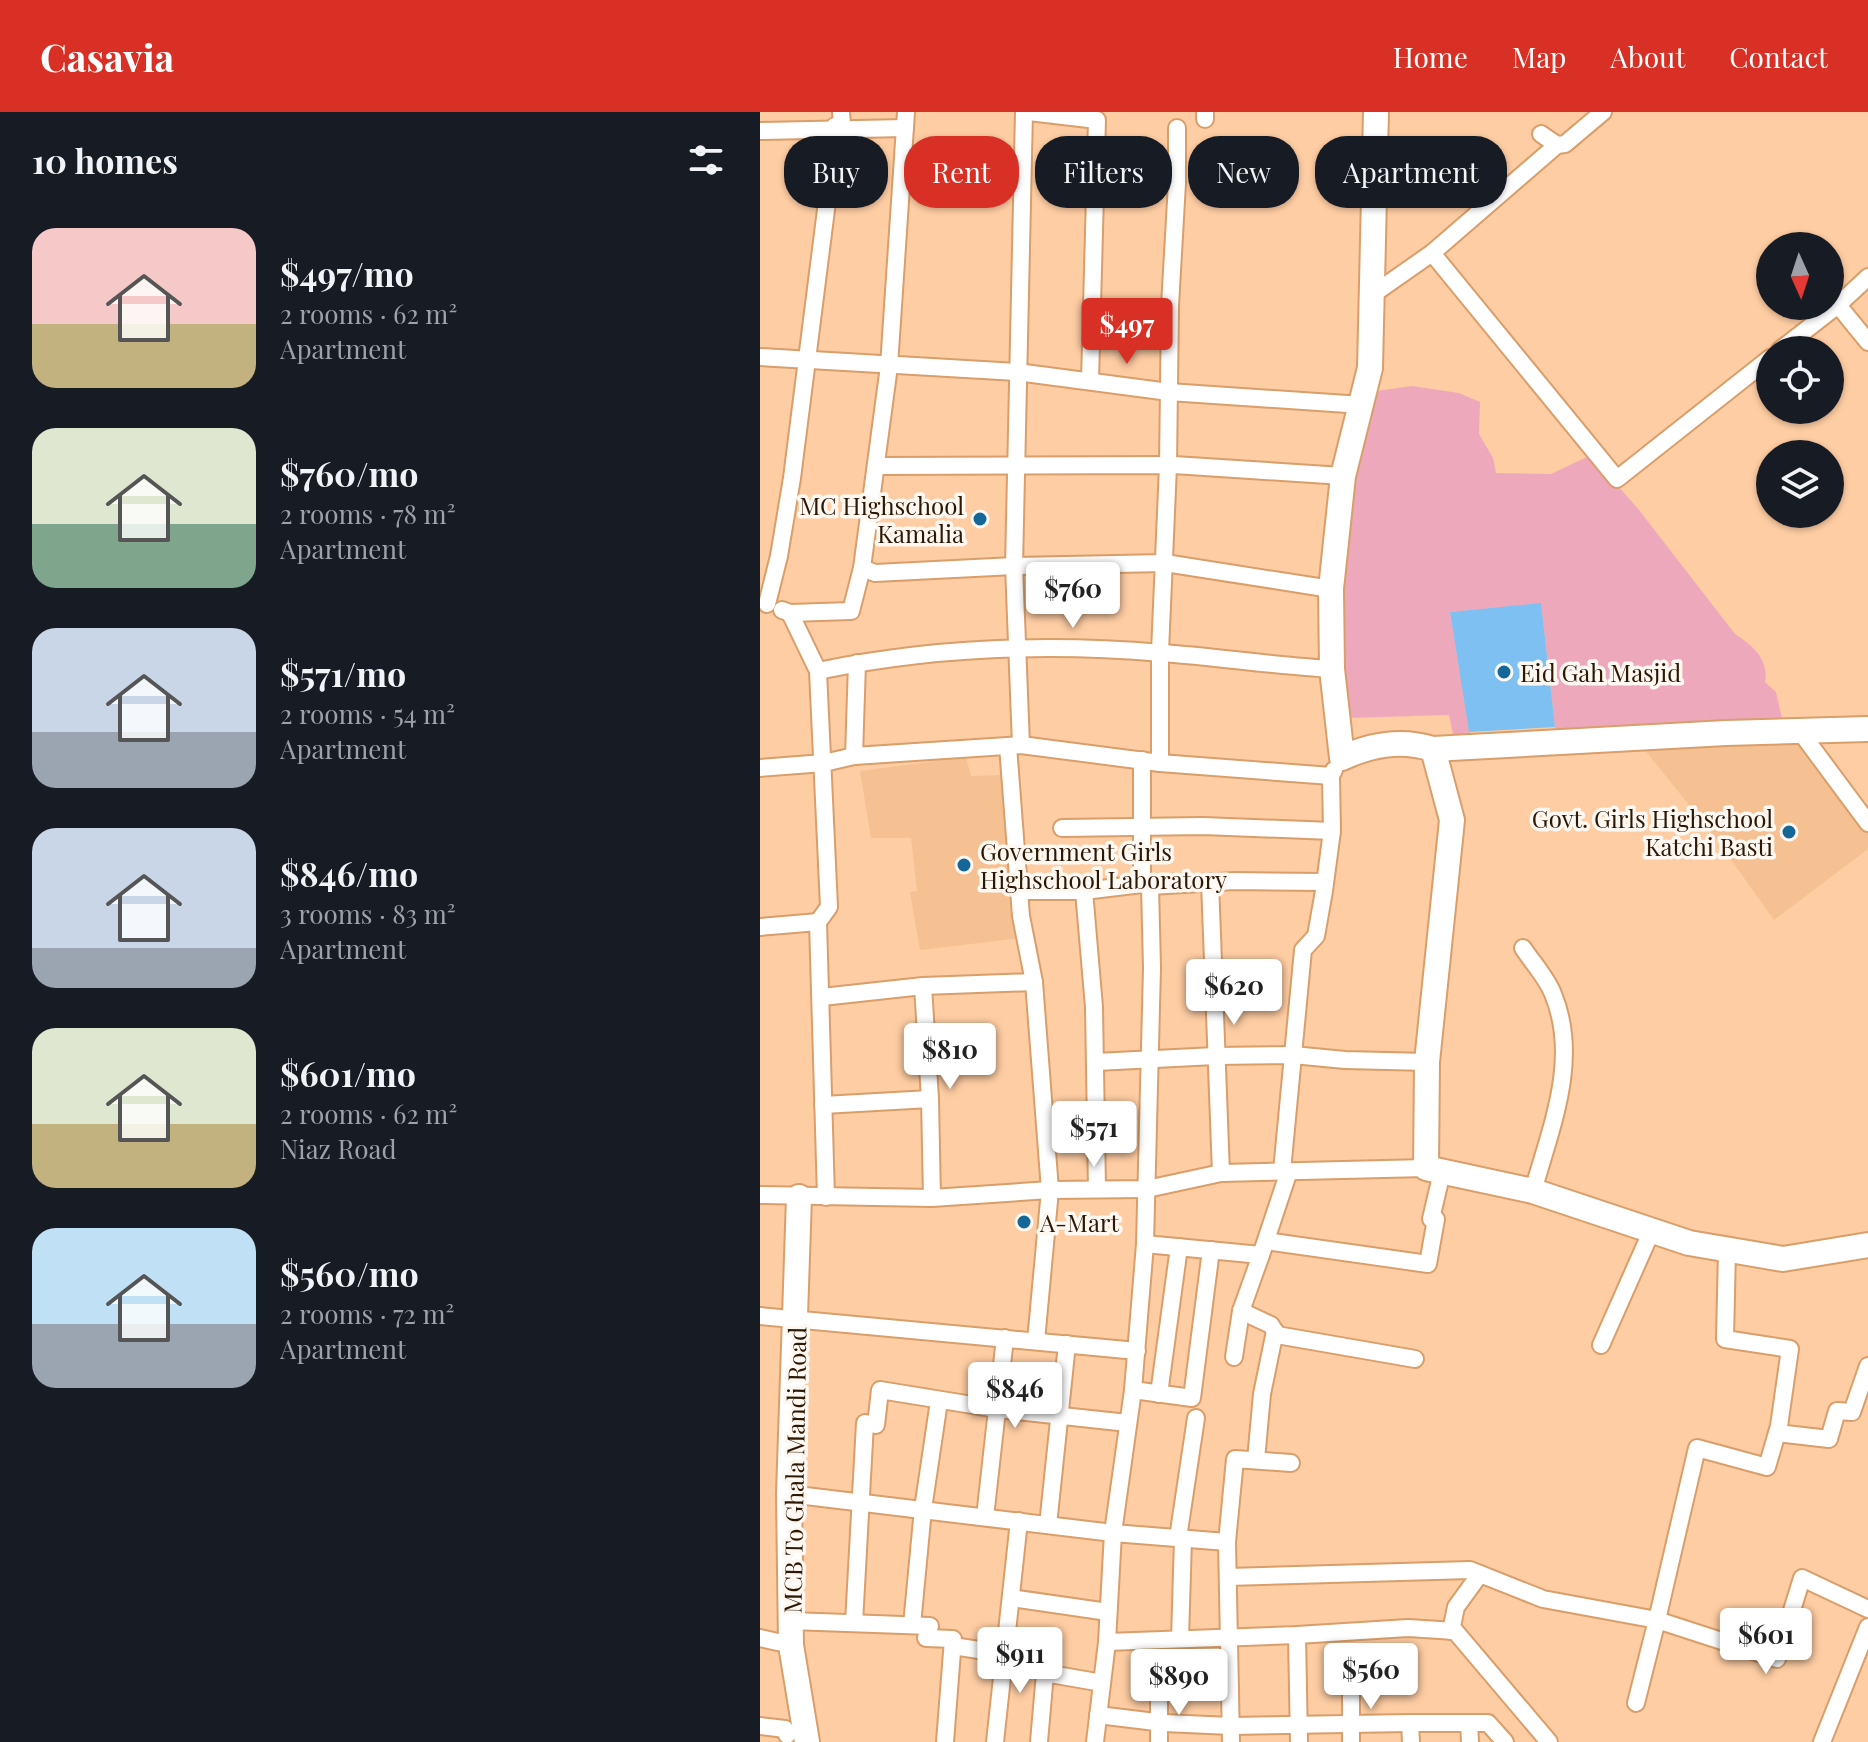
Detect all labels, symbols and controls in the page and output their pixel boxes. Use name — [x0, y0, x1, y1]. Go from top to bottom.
text: Casavia — [40, 31, 174, 82]
text: Home — [1393, 38, 1468, 75]
text: Map — [1512, 38, 1566, 75]
text: About — [1610, 38, 1685, 75]
text: Contact — [1729, 38, 1828, 75]
chip: Buy — [784, 136, 888, 208]
chip: Rent — [904, 136, 1019, 208]
chip: Filters — [1035, 136, 1172, 208]
chip: New — [1188, 136, 1299, 208]
chip: Apartment — [1315, 136, 1507, 208]
text: 10 homes — [32, 137, 178, 183]
icon: filters — [684, 138, 728, 182]
north arrow — [1756, 232, 1844, 320]
map controls — [1756, 232, 1844, 528]
text: $497/mo — [280, 250, 414, 296]
icon: home — [96, 260, 192, 356]
text: 2 rooms · 62 m² — [280, 296, 457, 331]
pin: $497 — [1080, 298, 1174, 366]
text: $497 — [1100, 306, 1154, 341]
text: Apartment — [280, 331, 406, 366]
button: locate — [1756, 336, 1844, 424]
button: layers — [1756, 440, 1844, 528]
text: $760/mo — [280, 450, 418, 496]
icon: home — [96, 460, 192, 556]
place label: MC Highschool Kamalia — [799, 489, 964, 549]
text: 2 rooms · 78 m² — [280, 496, 455, 531]
marker: MC Highschool Kamalia — [971, 510, 989, 528]
text: Apartment — [280, 531, 406, 566]
pin: $760 — [1026, 562, 1120, 630]
text: $760 — [1044, 570, 1102, 605]
text: $571/mo — [280, 650, 406, 696]
place label: Eid Gah Masjid — [1520, 656, 1681, 688]
icon: home — [96, 660, 192, 756]
marker: Eid Gah Masjid — [1495, 663, 1513, 681]
text: 2 rooms · 54 m² — [280, 696, 455, 731]
text: Apartment — [280, 731, 406, 766]
place label: Govt. Girls Highschool Katchi Basti — [1532, 802, 1773, 862]
marker: Govt. Girls Highschool Katchi Basti — [1780, 823, 1798, 841]
place label: Government Girls Highschool Laboratory — [980, 835, 1227, 895]
text: $846/mo — [280, 850, 418, 896]
marker: Government Girls Highschool Laboratory — [955, 856, 973, 874]
icon: home — [96, 860, 192, 956]
text: 3 rooms · 83 m² — [280, 896, 456, 931]
text: Apartment — [280, 931, 406, 966]
pin: $620 — [1187, 959, 1281, 1027]
text: $620 — [1204, 967, 1264, 1002]
pin: $810 — [903, 1023, 997, 1091]
text: $810 — [922, 1031, 978, 1066]
text: $601/mo — [280, 1050, 416, 1096]
icon: home — [96, 1060, 192, 1156]
text: 2 rooms · 62 m² — [280, 1096, 457, 1131]
pin: $571 — [1047, 1101, 1141, 1169]
text: $571 — [1070, 1109, 1118, 1144]
text: Niaz Road — [280, 1131, 397, 1166]
place label: A-Mart — [1039, 1206, 1120, 1238]
marker: A-Mart — [1015, 1213, 1033, 1231]
text: $560/mo — [280, 1250, 419, 1296]
icon: home — [96, 1260, 192, 1356]
text: 2 rooms · 72 m² — [280, 1296, 454, 1331]
street label: MCB To Ghala Mandi Road — [776, 1326, 812, 1614]
text: Apartment — [280, 1331, 406, 1366]
pin: $846 — [968, 1362, 1062, 1430]
text: $846 — [986, 1370, 1044, 1405]
pin: $601 — [1719, 1608, 1813, 1676]
text: $601 — [1738, 1616, 1794, 1651]
pin: $911 — [973, 1627, 1067, 1695]
text: $911 — [995, 1635, 1045, 1670]
pin: $560 — [1324, 1643, 1418, 1711]
pin: $890 — [1132, 1649, 1226, 1717]
text: $560 — [1342, 1651, 1400, 1686]
text: $890 — [1149, 1657, 1209, 1692]

